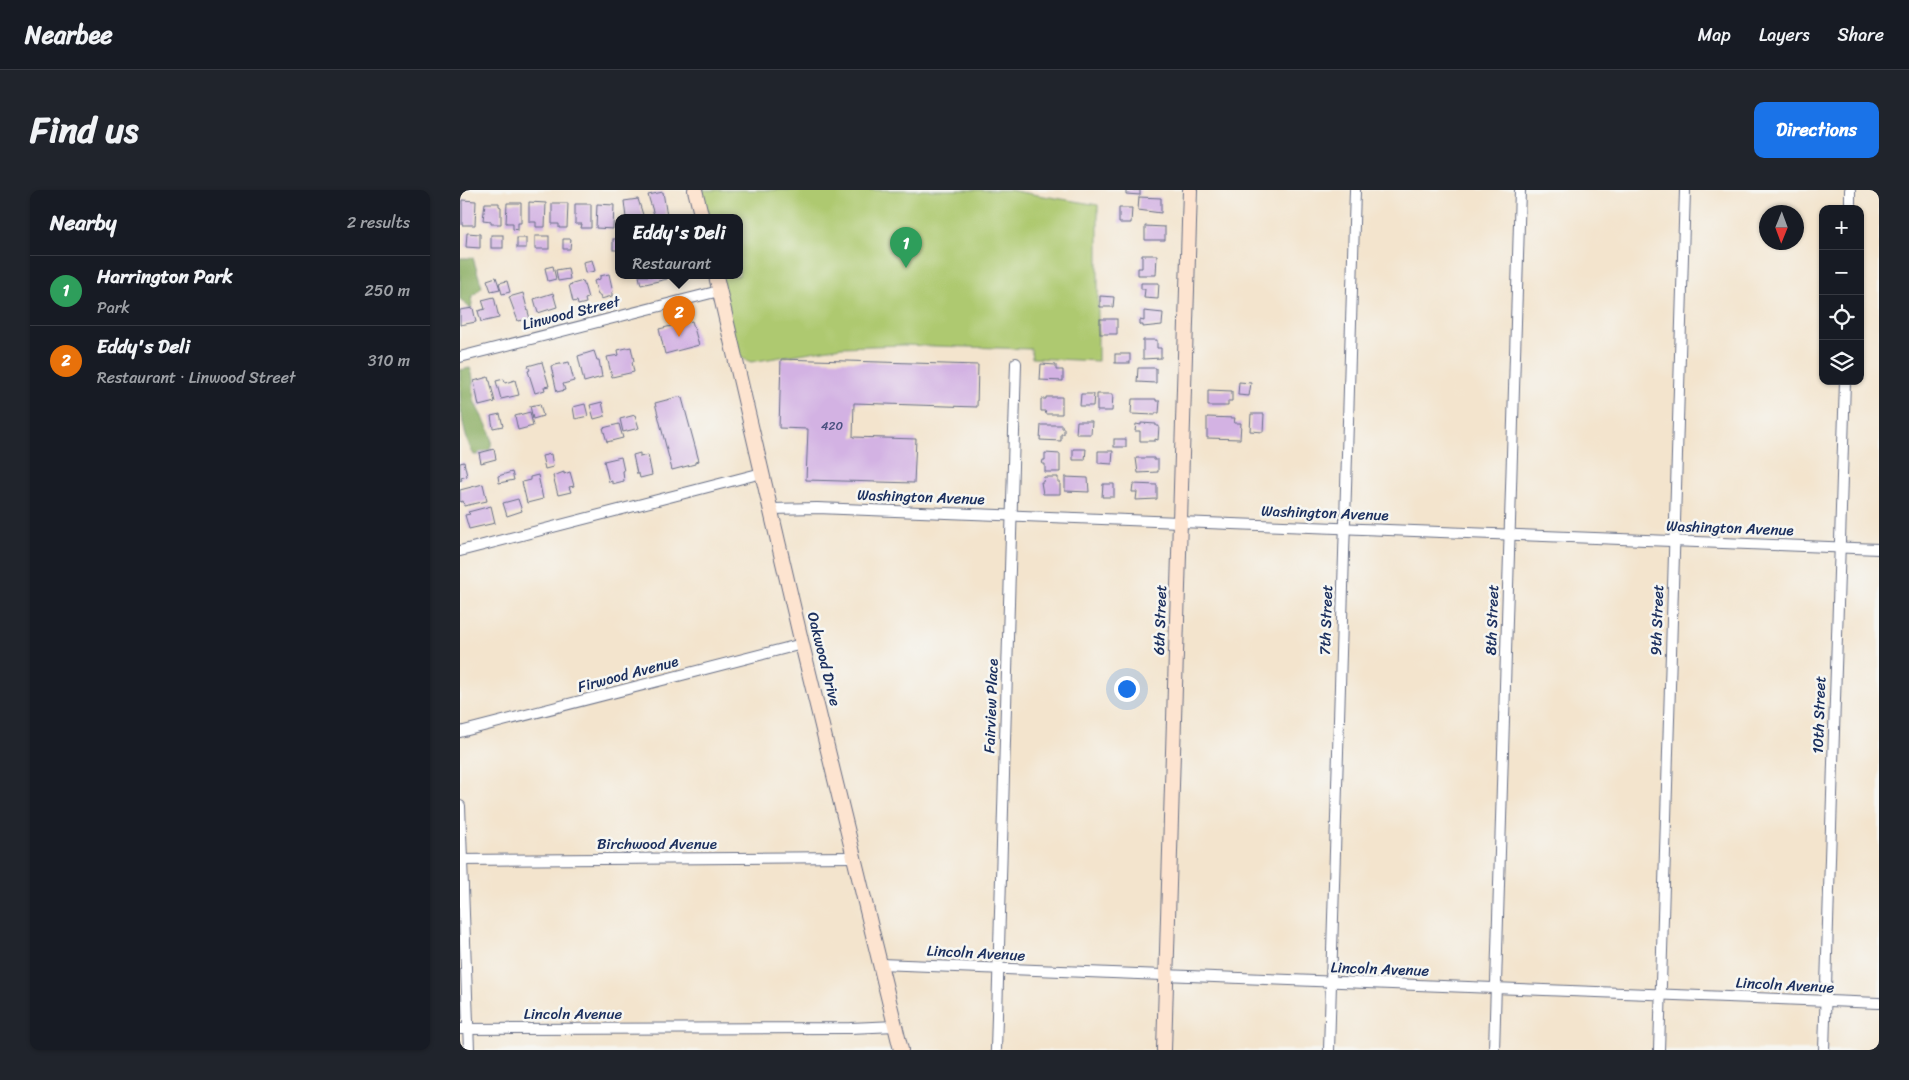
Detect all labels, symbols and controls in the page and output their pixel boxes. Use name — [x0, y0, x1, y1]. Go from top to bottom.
text: Nearbee — [25, 14, 113, 56]
text: Map — [1698, 19, 1731, 51]
text: Layers — [1759, 19, 1810, 51]
text: Share — [1838, 19, 1884, 51]
text: Find us — [30, 99, 138, 161]
button: Directions — [1754, 102, 1879, 158]
text: Nearby — [50, 204, 116, 242]
north arrow — [1759, 205, 1804, 250]
map controls — [1819, 205, 1864, 385]
button: + — [1819, 205, 1864, 250]
text: 2 results — [347, 208, 410, 237]
popup — [615, 214, 743, 279]
text: Eddy's Deli — [633, 216, 725, 249]
pin: 1 — [890, 227, 922, 268]
text: Restaurant — [633, 249, 712, 278]
button: − — [1819, 250, 1864, 295]
text: Harrington Park — [97, 260, 233, 293]
text: 1 — [63, 276, 69, 305]
text: 250 m — [364, 276, 410, 305]
street label: Linwood Street — [519, 288, 624, 338]
text: Park — [97, 293, 130, 322]
button: locate — [1819, 295, 1864, 340]
pin: 2 — [663, 296, 695, 337]
text: Eddy's Deli — [97, 330, 190, 363]
button: layers — [1819, 340, 1864, 385]
text: 2 — [61, 346, 71, 375]
text: 310 m — [368, 346, 410, 375]
text: Restaurant · Linwood Street — [97, 363, 295, 392]
house number: 420 — [821, 415, 843, 437]
street label: Washington Avenue — [857, 482, 985, 512]
street label: Washington Avenue — [1261, 498, 1389, 528]
street label: Washington Avenue — [1666, 513, 1794, 543]
street label: 6th Street — [1146, 584, 1174, 656]
street label: 7th Street — [1312, 584, 1340, 656]
street label: 8th Street — [1478, 584, 1506, 656]
street label: 9th Street — [1643, 584, 1671, 656]
street label: Oakwood Drive — [800, 609, 848, 709]
street label: Firwood Avenue — [575, 648, 681, 700]
street label: Fairview Place — [976, 658, 1006, 754]
street label: 10th Street — [1805, 675, 1833, 754]
your location — [1114, 676, 1140, 702]
street label: Birchwood Avenue — [597, 831, 717, 857]
street label: Lincoln Avenue — [926, 937, 1026, 969]
street label: Lincoln Avenue — [1330, 954, 1430, 984]
street label: Lincoln Avenue — [1735, 969, 1835, 1001]
street label: Lincoln Avenue — [524, 1001, 623, 1027]

